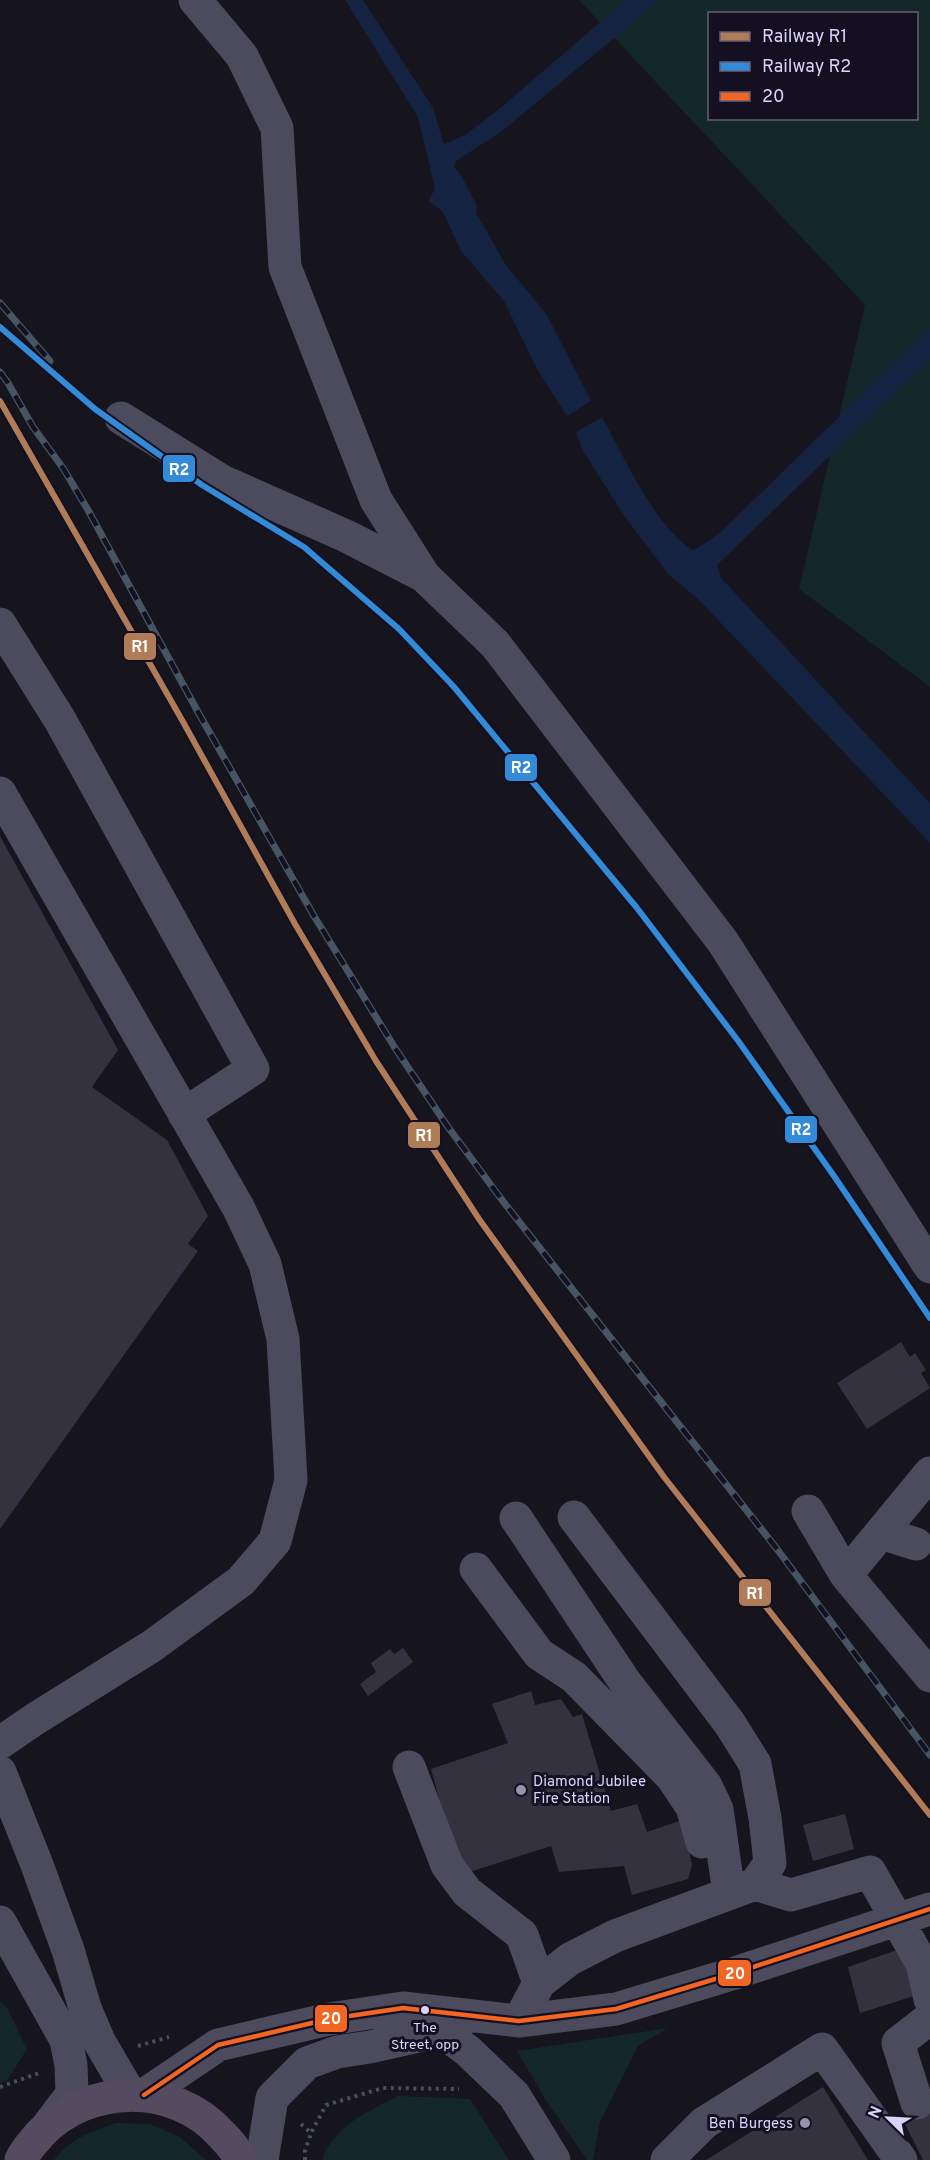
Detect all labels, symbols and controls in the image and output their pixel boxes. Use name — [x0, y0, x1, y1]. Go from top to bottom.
legend — [708, 12, 918, 120]
text: Railway R1 — [762, 26, 847, 49]
text: Railway R2 — [762, 56, 851, 79]
text: 20 — [762, 86, 785, 109]
line badge: R2 — [162, 454, 196, 483]
text: R2 — [169, 461, 189, 481]
line badge: R1 — [123, 632, 157, 661]
text: R1 — [131, 638, 149, 658]
line badge: R2 — [504, 753, 538, 782]
text: R2 — [511, 759, 531, 779]
line badge: R2 — [784, 1115, 818, 1144]
line badge: R1 — [407, 1121, 441, 1149]
text: R2 — [791, 1121, 811, 1141]
text: R1 — [415, 1127, 433, 1147]
line badge: R1 — [738, 1578, 772, 1607]
text: R1 — [746, 1585, 764, 1605]
place label: Diamond Jubilee Fire Station — [533, 1773, 646, 1809]
marker: Diamond Jubilee Fire Station — [514, 1783, 528, 1797]
line badge: 20 — [717, 1959, 752, 1987]
text: 20 — [725, 1965, 745, 1985]
line badge: 20 — [314, 2004, 348, 2033]
marker: The Street, opp — [419, 2004, 431, 2016]
text: 20 — [321, 2010, 341, 2030]
place label: The Street, opp — [391, 2020, 459, 2054]
north arrow — [858, 2088, 918, 2148]
text: N — [865, 2103, 888, 2122]
place label: Ben Burgess — [709, 2115, 793, 2134]
marker: Ben Burgess — [798, 2116, 812, 2130]

